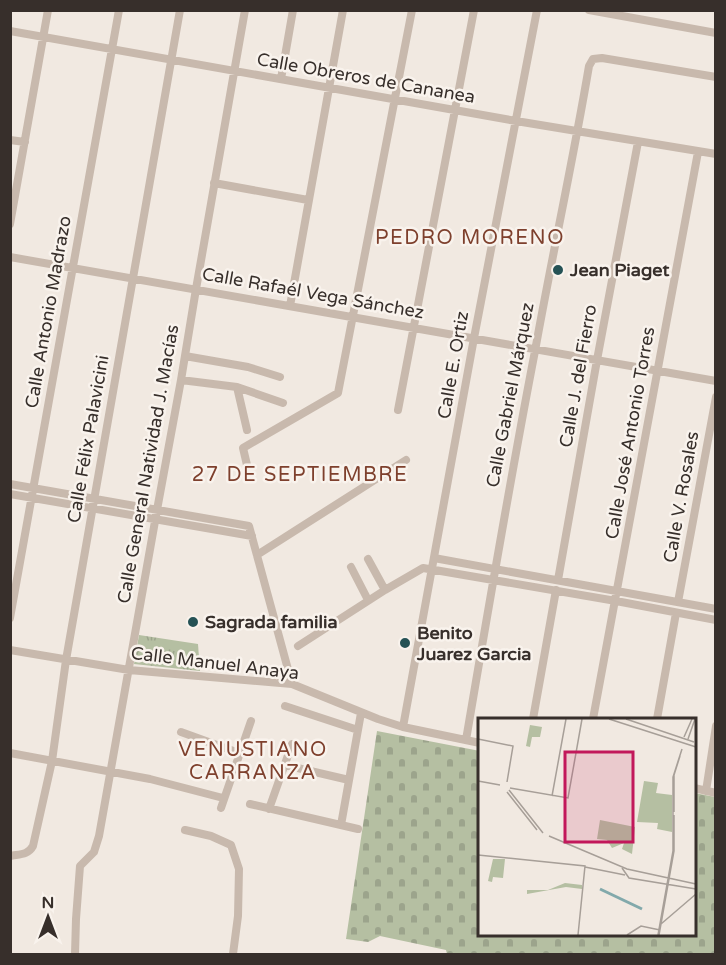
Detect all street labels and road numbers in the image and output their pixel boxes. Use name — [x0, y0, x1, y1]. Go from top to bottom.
street label: Calle Obreros de Cananea — [255, 48, 477, 108]
street label: Calle Antonio Madrazo — [20, 214, 76, 410]
street label: Calle Rafaél Vega Sánchez — [200, 263, 426, 323]
street label: Calle Gabriel Márquez — [481, 301, 539, 489]
street label: Calle J. del Fierro — [555, 303, 601, 449]
street label: Calle E. Ortiz — [433, 309, 473, 421]
street label: Calle General Natividad J. Macías — [113, 323, 183, 605]
street label: Calle José Antonio Torres — [600, 325, 660, 541]
street label: Calle Félix Palavicini — [62, 353, 114, 525]
street label: Calle V. Rosales — [659, 430, 703, 564]
street label: Calle Manuel Anaya — [130, 642, 300, 684]

